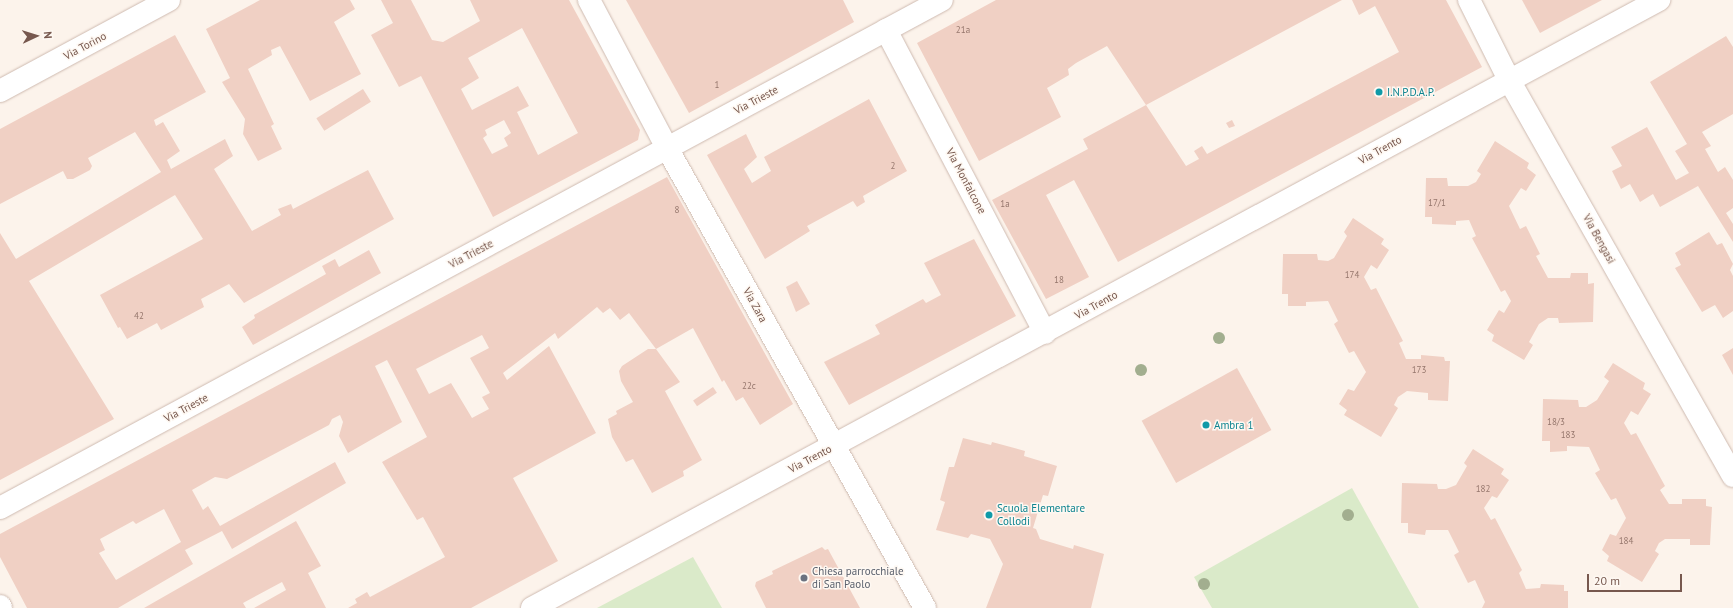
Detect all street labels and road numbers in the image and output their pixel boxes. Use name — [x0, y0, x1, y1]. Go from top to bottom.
street label: Via Torino — [61, 29, 109, 63]
street label: Via Trieste — [731, 83, 781, 117]
street label: Via Trento — [1356, 133, 1404, 167]
street label: Via Monfalcone — [943, 146, 989, 216]
street label: Via Bengasi — [1580, 212, 1618, 266]
street label: Via Trieste — [446, 237, 496, 271]
street label: Via Zara — [740, 285, 770, 325]
street label: Via Trento — [1072, 288, 1120, 322]
street label: Via Trieste — [161, 391, 211, 425]
street label: Via Trento — [786, 442, 834, 476]

